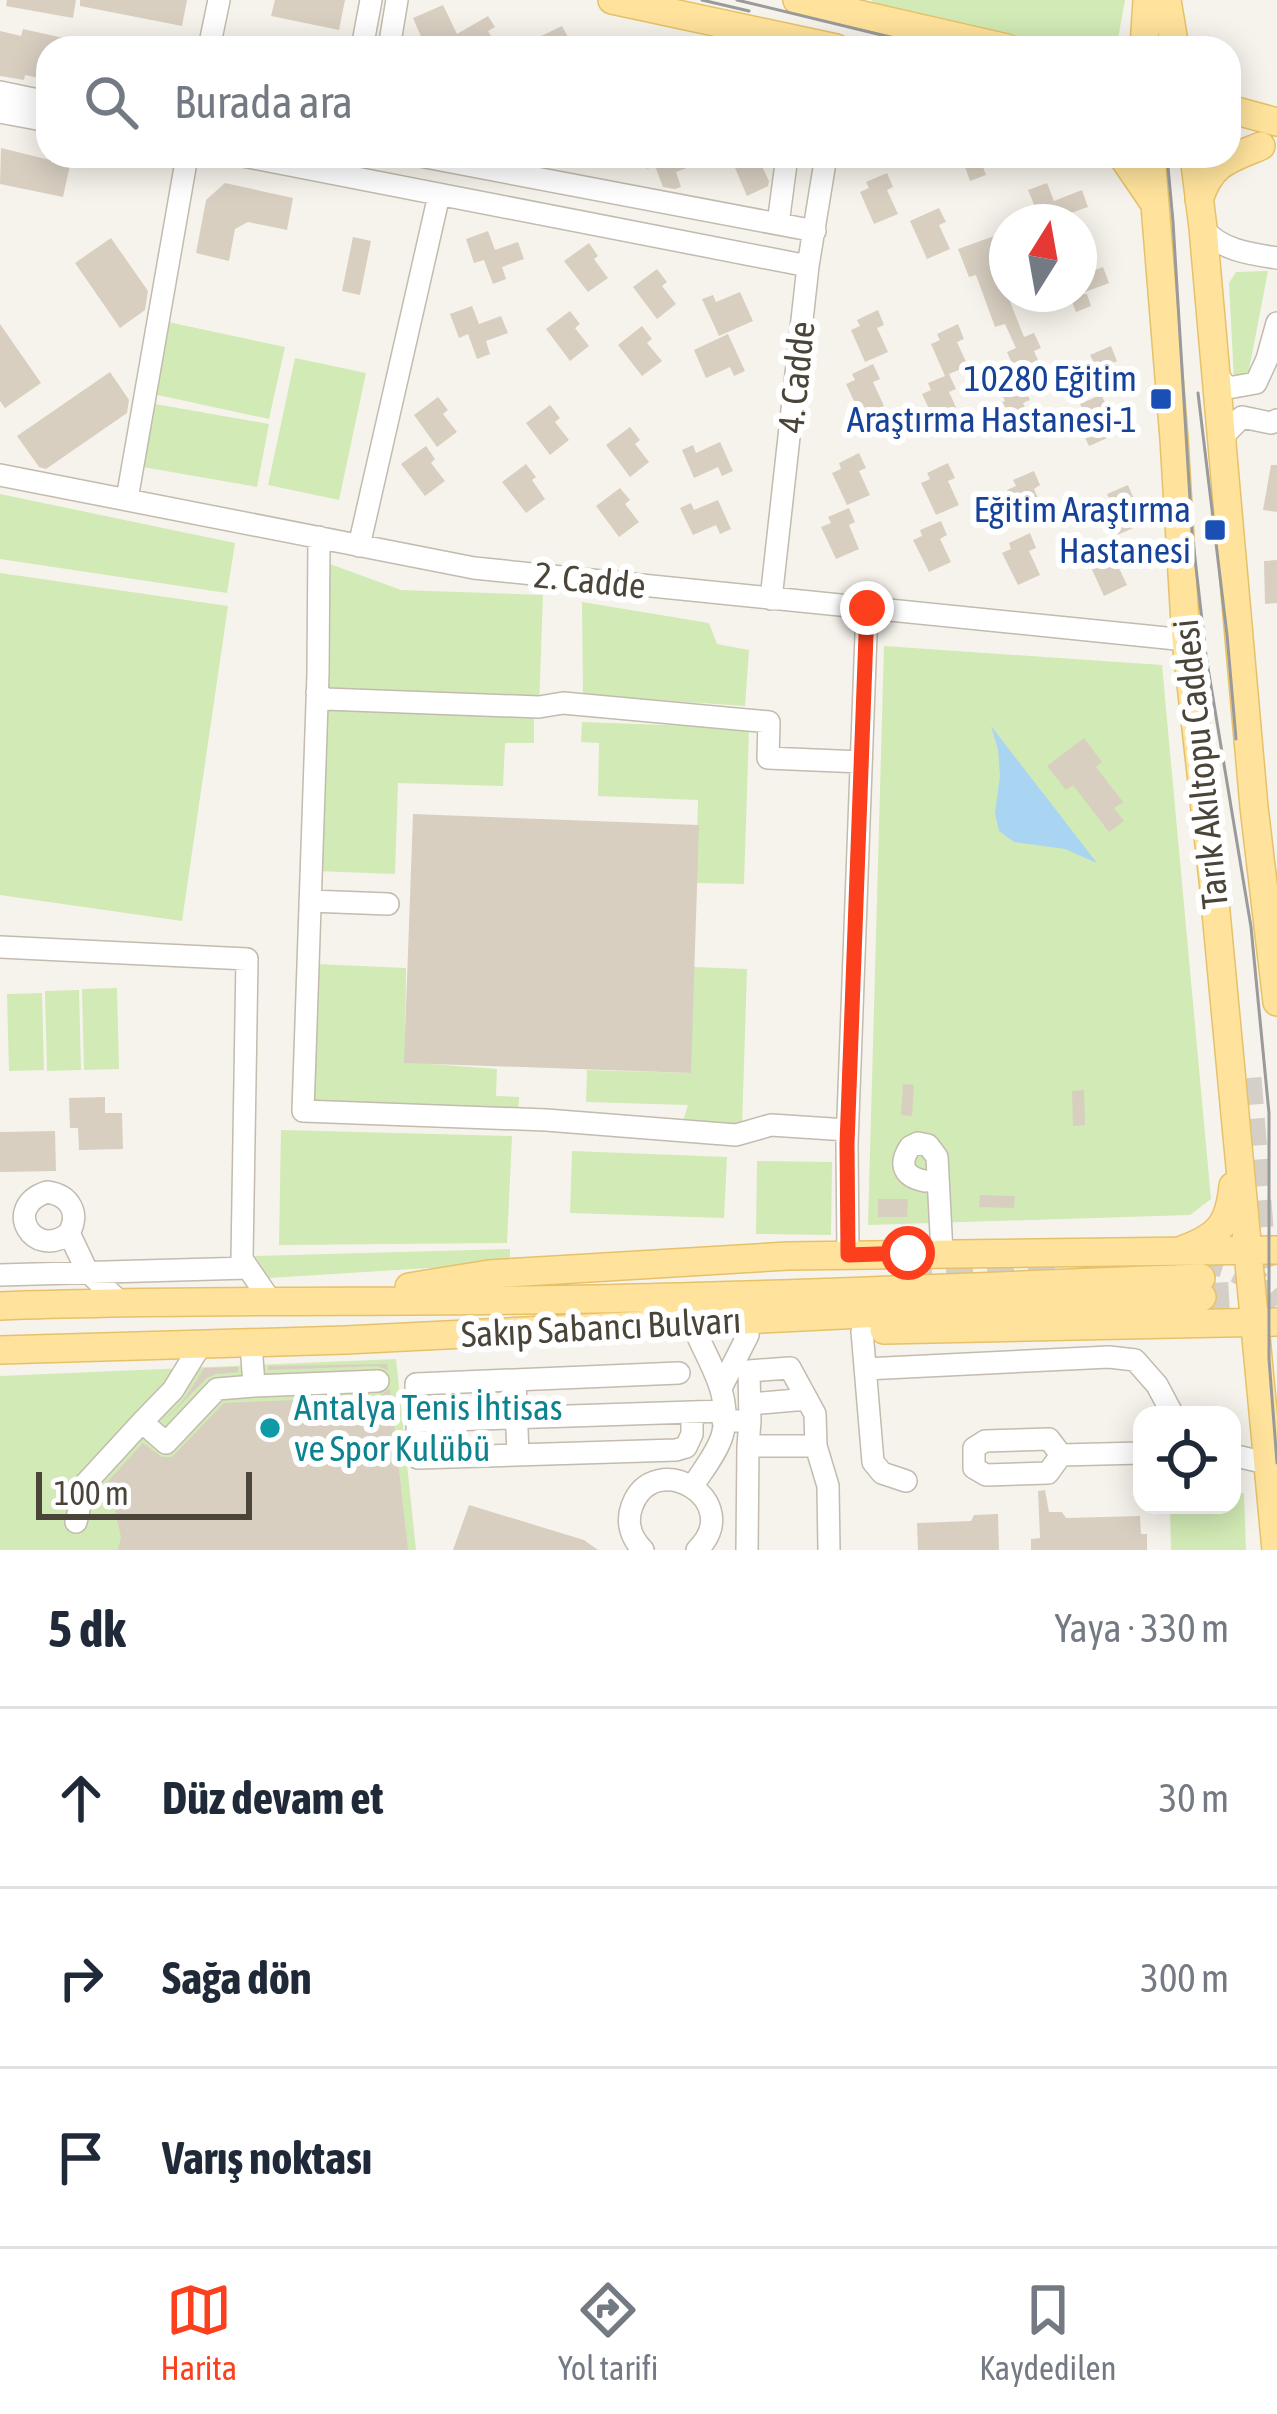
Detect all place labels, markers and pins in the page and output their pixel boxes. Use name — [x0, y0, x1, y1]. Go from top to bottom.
place label: 10280 Eğitim Araştırma Hastanesi-1 — [847, 357, 1137, 440]
marker: 10280 Eğitim Araştırma Hastanesi-1 — [1148, 386, 1174, 412]
place label: Eğitim Araştırma Hastanesi — [973, 488, 1191, 571]
marker: Eğitim Araştırma Hastanesi — [1202, 517, 1228, 543]
place label: Antalya Tenis İhtisas ve Spor Kulübü — [294, 1386, 562, 1469]
marker: Antalya Tenis İhtisas ve Spor Kulübü — [257, 1415, 283, 1441]

